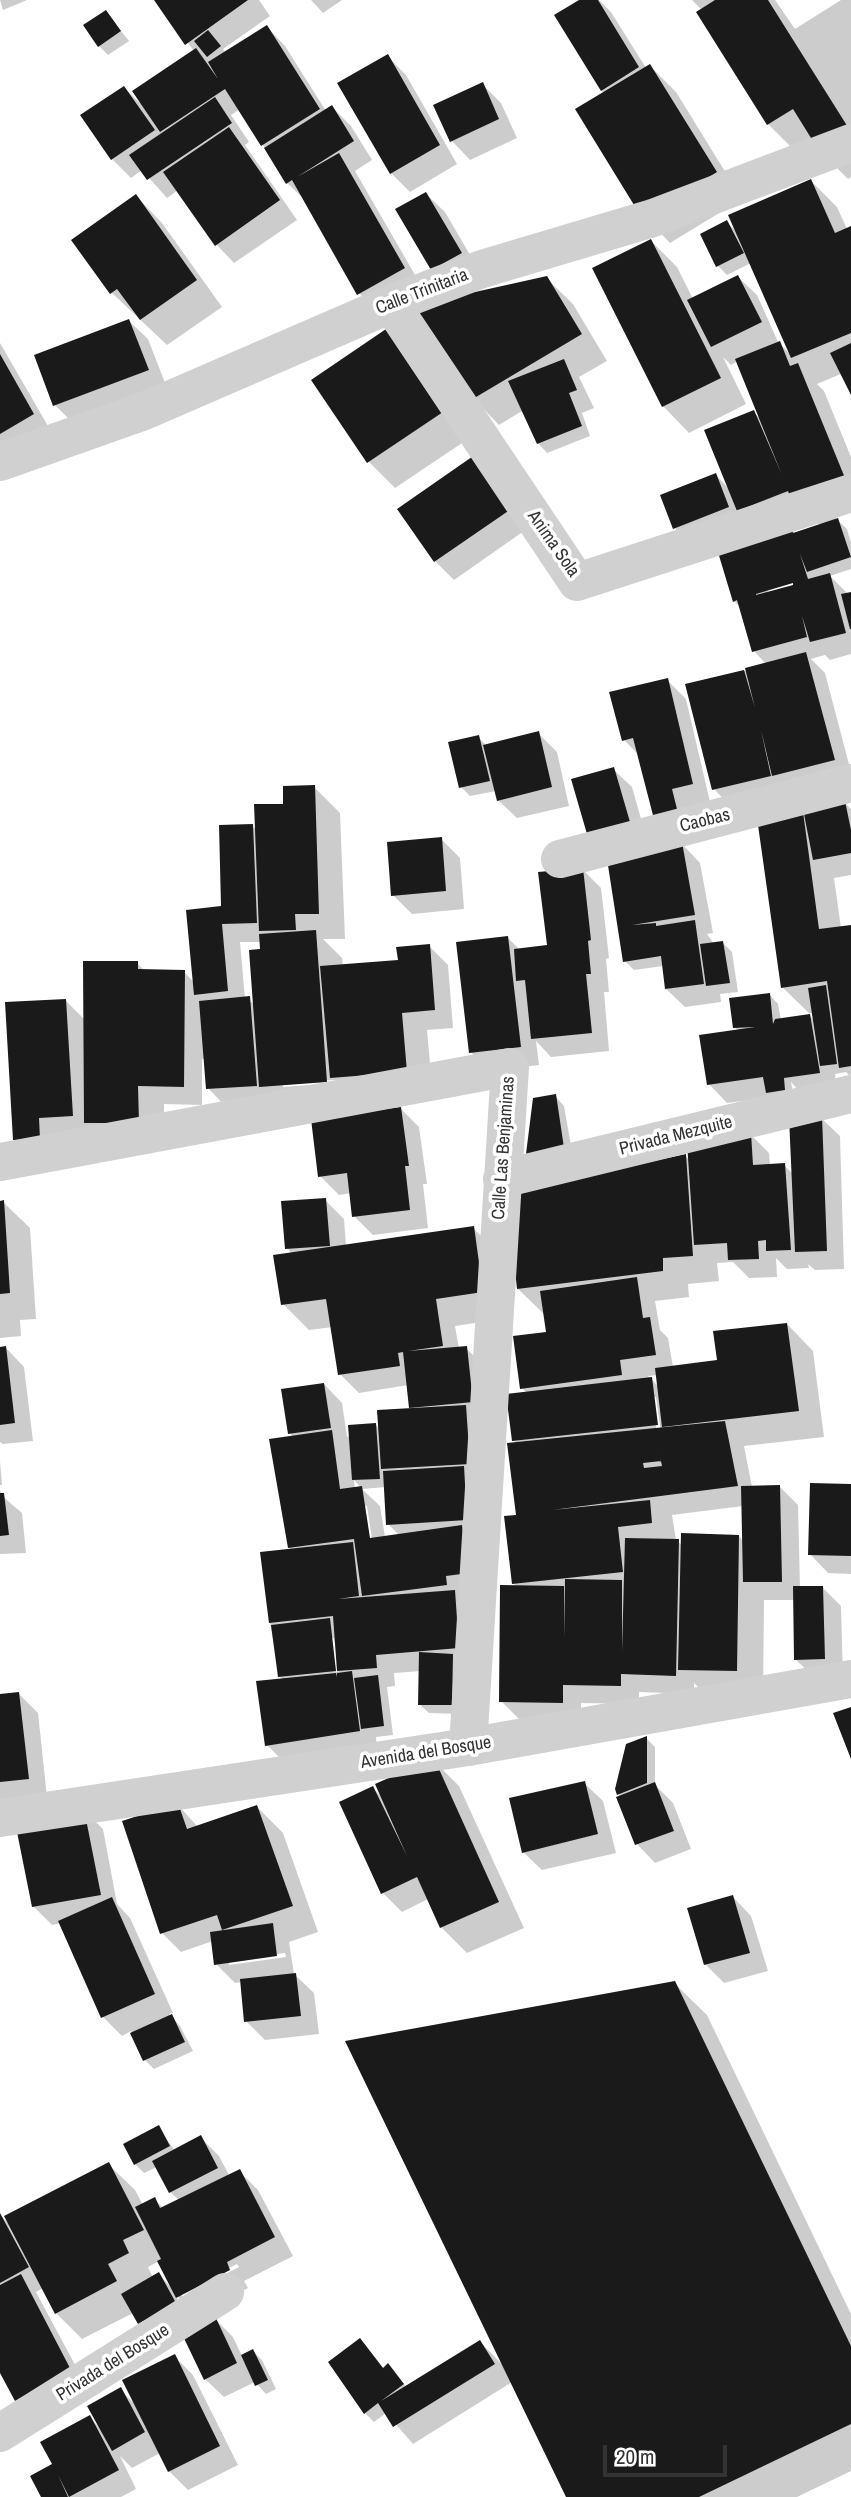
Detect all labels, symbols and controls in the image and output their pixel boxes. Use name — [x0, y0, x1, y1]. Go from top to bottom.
street label: Calle Trinitaria — [373, 265, 471, 319]
street label: Anima Sola — [522, 507, 584, 581]
street label: Caobas — [678, 804, 732, 838]
street label: Calle Las Benjaminas — [488, 1076, 520, 1220]
street label: Privada Mezquite — [617, 1112, 735, 1160]
street label: Avenida del Bosque — [359, 1732, 493, 1774]
street label: Privada del Bosque — [53, 2320, 173, 2406]
scale bar — [606, 2430, 730, 2474]
text: 20 m — [616, 2442, 654, 2471]

